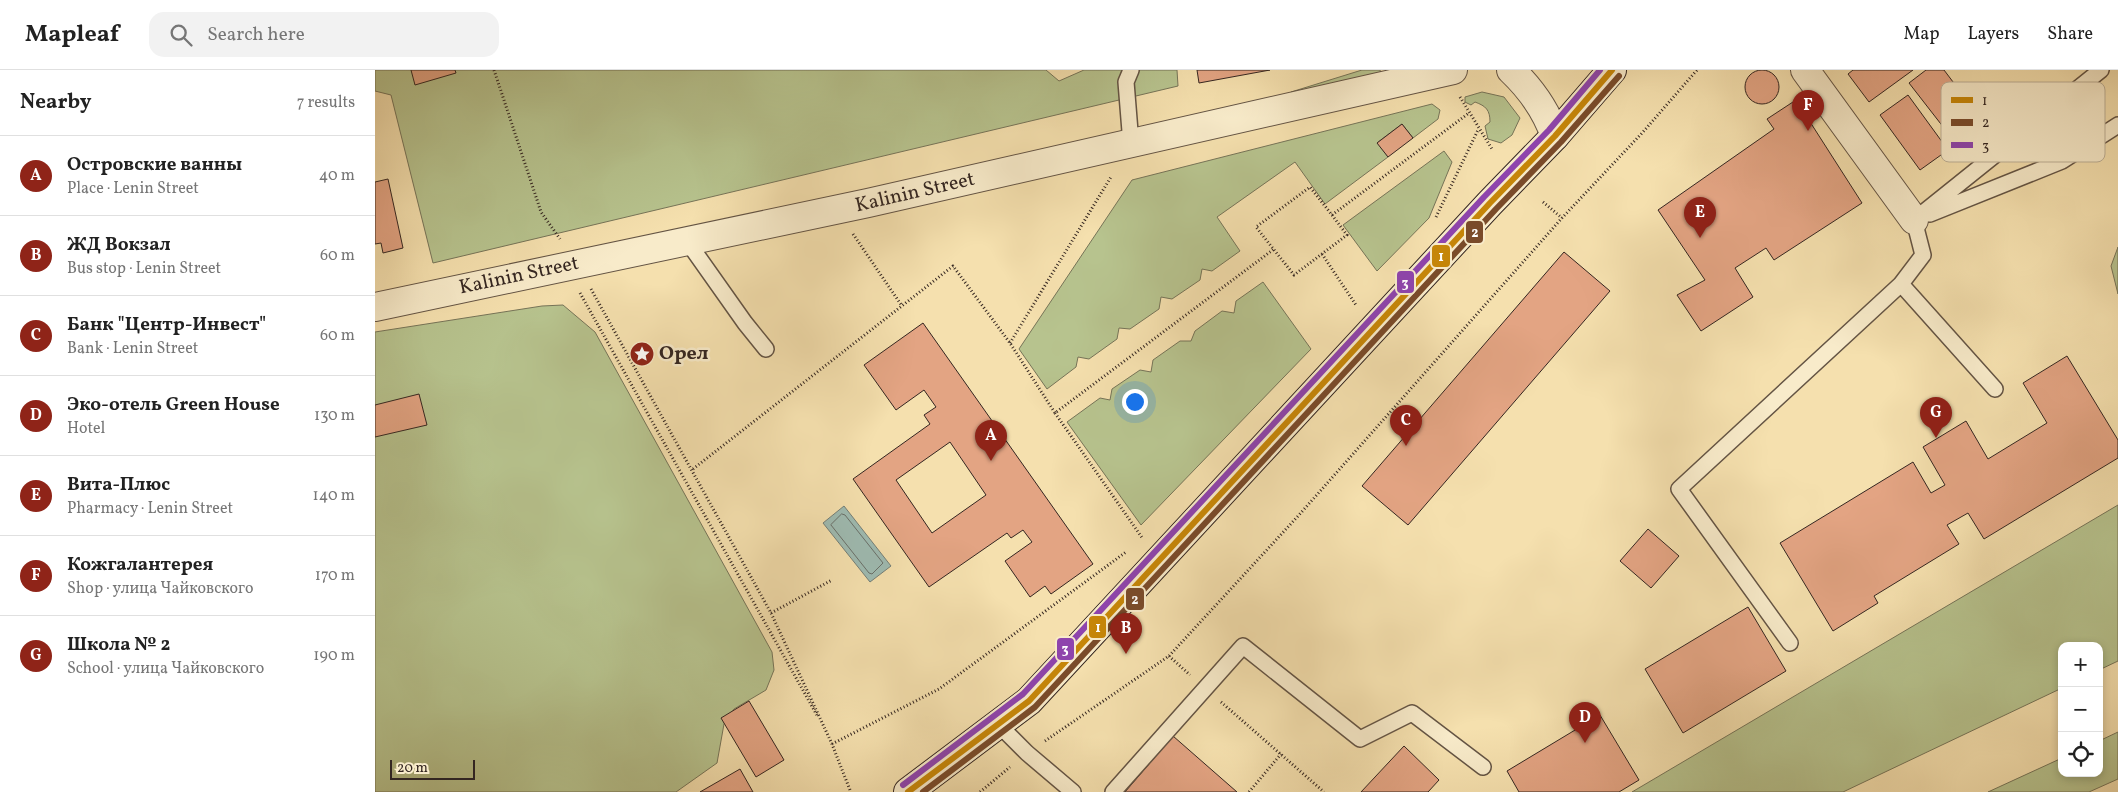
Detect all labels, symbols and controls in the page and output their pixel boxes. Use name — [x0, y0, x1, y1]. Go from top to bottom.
search box — [149, 12, 499, 57]
text: Mapleaf — [25, 18, 119, 52]
icon: search — [167, 21, 195, 49]
text: Search here — [207, 22, 305, 48]
text: Map — [1903, 22, 1939, 47]
text: Layers — [1967, 22, 2019, 47]
text: Share — [2047, 22, 2093, 47]
legend — [1941, 82, 2105, 162]
text: Nearby — [20, 88, 91, 117]
pin: F — [1792, 90, 1824, 131]
text: 7 results — [297, 92, 355, 114]
text: 1 — [1982, 92, 1987, 111]
text: 2 — [1982, 114, 1990, 133]
text: 3 — [1982, 137, 1989, 156]
text: Островские ванны — [67, 152, 242, 178]
text: A — [30, 165, 42, 187]
text: 40 m — [319, 165, 355, 187]
street label: Kalinin Street — [852, 166, 978, 220]
text: Place · Lenin Street — [67, 178, 199, 200]
pin: E — [1684, 197, 1716, 238]
line badge: 2 — [1465, 220, 1484, 244]
text: 2 — [1471, 224, 1479, 243]
text: ЖД Вокзал — [67, 232, 171, 258]
line badge: 1 — [1431, 244, 1451, 268]
text: B — [31, 245, 41, 267]
text: 60 m — [320, 245, 355, 267]
text: 1 — [1438, 248, 1444, 267]
street label: Kalinin Street — [456, 250, 582, 302]
text: Bus stop · Lenin Street — [67, 258, 221, 280]
line badge: 3 — [1396, 270, 1415, 294]
text: 3 — [1401, 274, 1409, 293]
text: Банк "Центр-Инвест" — [67, 312, 266, 338]
text: C — [31, 325, 41, 347]
text: 60 m — [320, 325, 355, 347]
text: Bank · Lenin Street — [67, 338, 198, 360]
place label: Орел — [659, 340, 709, 368]
place icon: Орел — [629, 341, 655, 367]
your location — [1122, 389, 1148, 415]
text: Эко-отель Green House — [67, 392, 280, 418]
pin: G — [1920, 397, 1952, 438]
text: D — [30, 405, 42, 427]
text: 130 m — [314, 405, 355, 427]
pin: C — [1390, 405, 1422, 446]
text: Hotel — [67, 418, 105, 440]
pin: A — [975, 420, 1007, 461]
text: Вита-Плюс — [67, 472, 170, 498]
text: E — [31, 485, 41, 507]
text: 140 m — [313, 485, 355, 507]
text: Pharmacy · Lenin Street — [67, 498, 233, 520]
text: Кожгалантерея — [67, 552, 213, 578]
text: F — [31, 565, 41, 587]
text: 170 m — [315, 565, 355, 587]
text: Shop · улица Чайковского — [67, 578, 253, 600]
line badge: 2 — [1125, 587, 1145, 611]
text: 2 — [1131, 591, 1139, 610]
pin: B — [1110, 613, 1142, 654]
line badge: 1 — [1088, 615, 1107, 639]
text: 1 — [1095, 619, 1101, 638]
text: Школа № 2 — [67, 632, 170, 658]
line badge: 3 — [1056, 637, 1075, 661]
text: 3 — [1061, 640, 1069, 659]
map controls — [2058, 642, 2103, 777]
button: + — [2058, 642, 2103, 687]
text: G — [30, 645, 42, 667]
text: 190 m — [313, 645, 355, 667]
text: School · улица Чайковского — [67, 658, 264, 680]
button: − — [2058, 687, 2103, 732]
pin: D — [1569, 702, 1601, 743]
button: locate — [2058, 732, 2103, 777]
scale bar — [390, 757, 475, 780]
text: 20 m — [397, 759, 428, 778]

